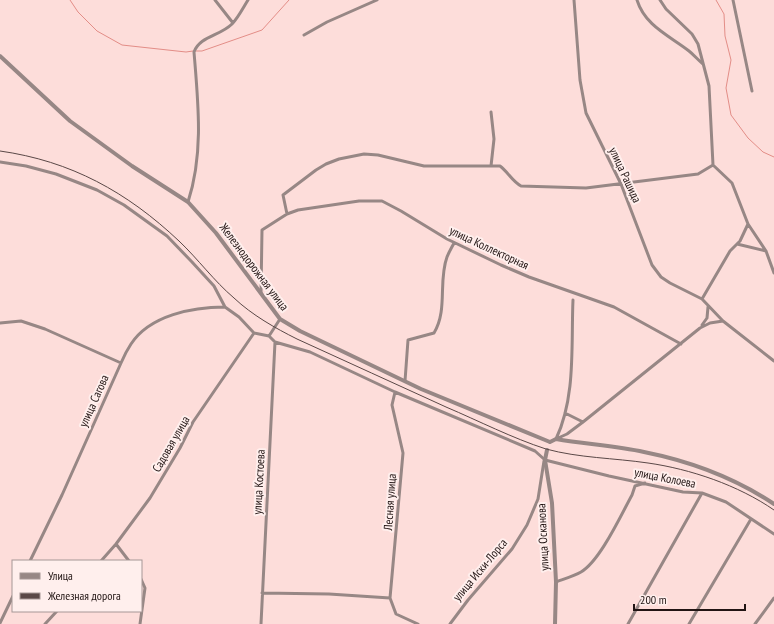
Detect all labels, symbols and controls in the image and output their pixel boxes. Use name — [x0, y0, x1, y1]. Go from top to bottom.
street label: улица Рашида — [606, 145, 645, 205]
street label: Железнодорожная улица — [216, 219, 292, 314]
street label: улица Коллекторная — [447, 223, 532, 273]
street label: улица Сагова — [75, 372, 112, 429]
street label: Садовая улица — [149, 413, 193, 474]
street label: улица Костоева — [249, 449, 268, 515]
street label: улица Колоева — [633, 464, 697, 491]
street label: Лесная улица — [380, 473, 399, 532]
street label: улица Осканова — [533, 503, 552, 571]
street label: улица Иски-Лорса — [449, 535, 510, 604]
legend — [12, 560, 142, 612]
text: Улица — [48, 568, 73, 583]
scale bar — [634, 586, 745, 612]
text: Железная дорога — [47, 588, 121, 603]
text: 200 m — [640, 592, 667, 607]

